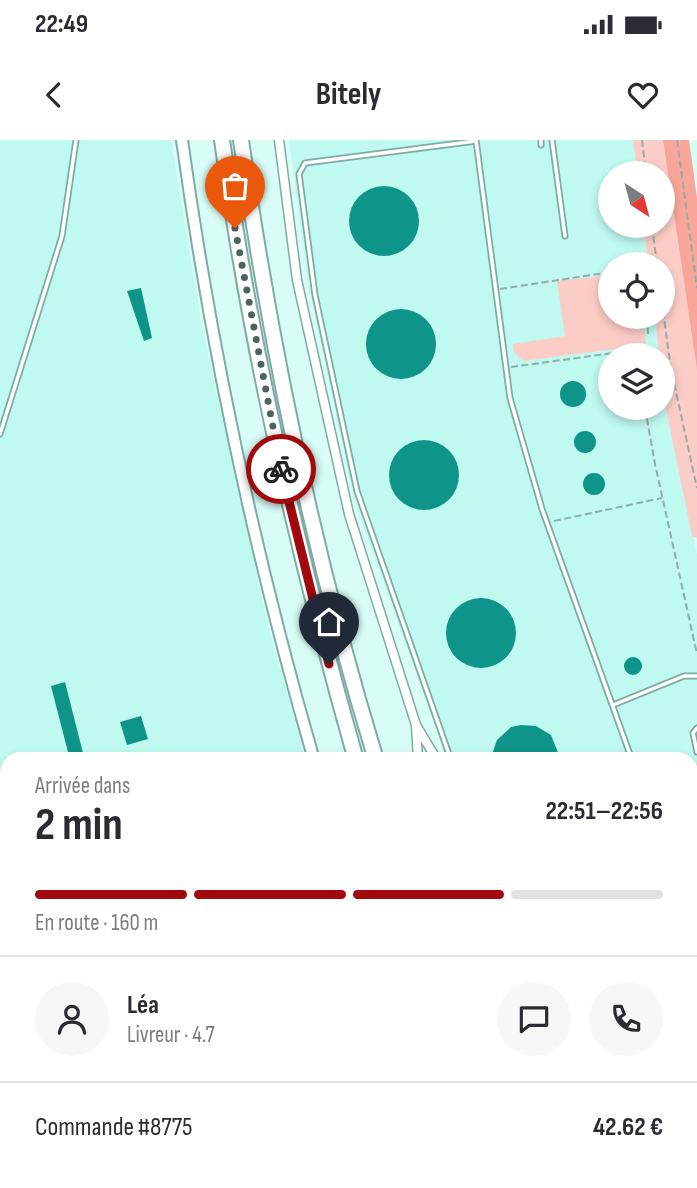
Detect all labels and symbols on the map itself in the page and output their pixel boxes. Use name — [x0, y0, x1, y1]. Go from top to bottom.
pin — [205, 156, 265, 228]
north arrow — [598, 161, 676, 238]
courier — [246, 434, 316, 504]
pin — [299, 592, 359, 664]

